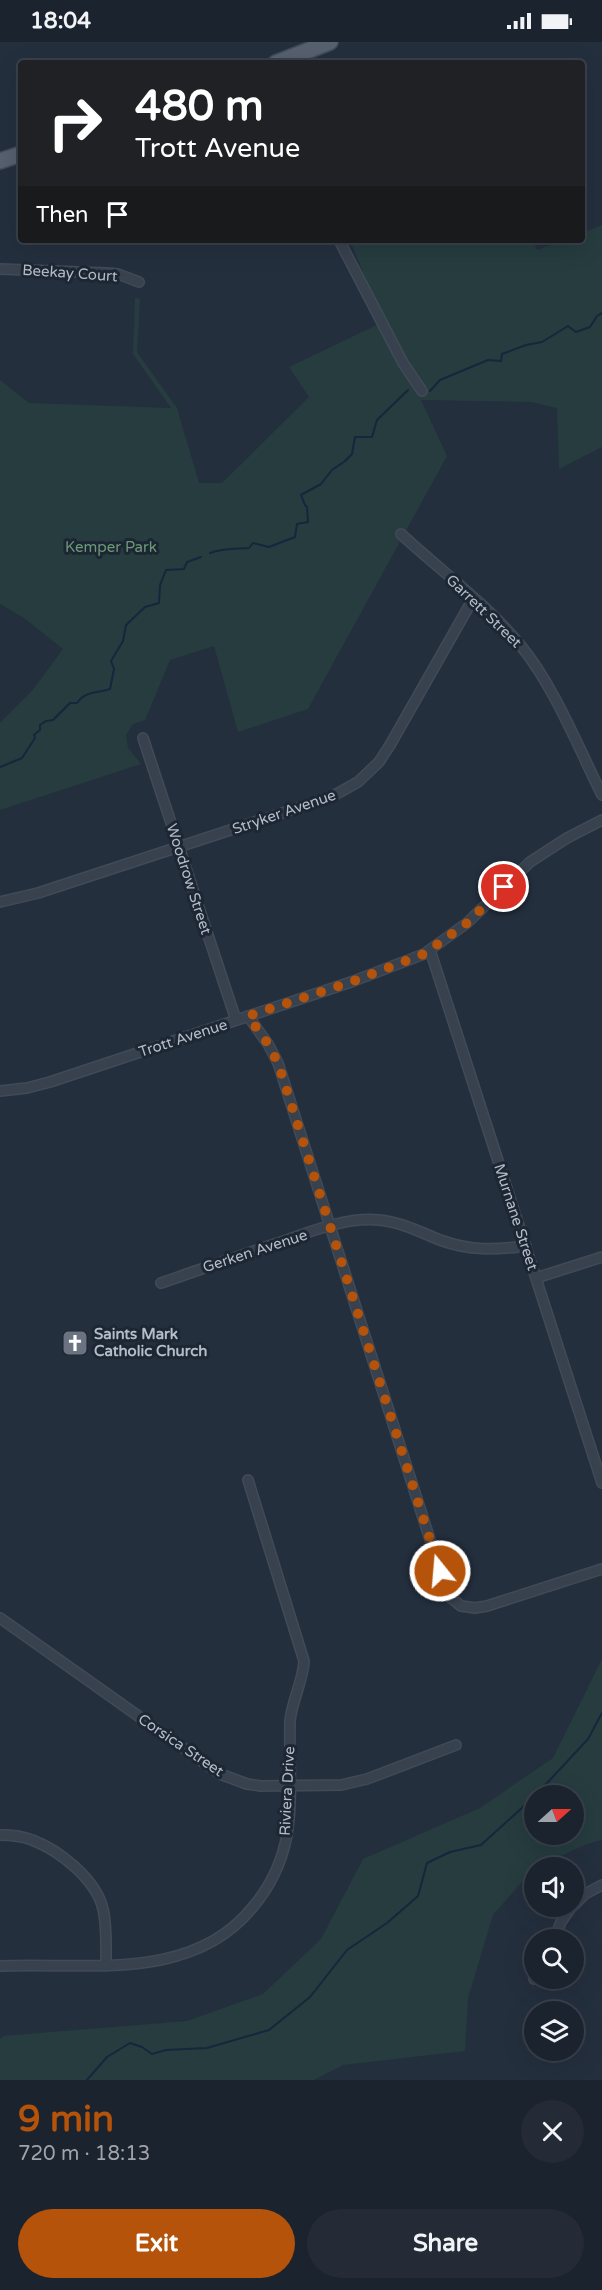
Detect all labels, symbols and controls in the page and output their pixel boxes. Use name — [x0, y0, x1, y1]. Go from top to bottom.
text: 18:04 — [30, 8, 91, 34]
text: 480 m — [135, 81, 264, 132]
icon: right — [36, 84, 114, 162]
text: Trott Avenue — [135, 132, 300, 165]
icon: arrive — [101, 198, 134, 231]
text: Then — [36, 202, 89, 228]
street label: Beekay Court — [22, 261, 119, 285]
park label: Kemper Park — [65, 538, 157, 556]
street label: Garrett Street — [443, 571, 526, 652]
street label: Stryker Avenue — [230, 786, 338, 838]
street label: Woodrow Street — [163, 821, 215, 937]
pin — [478, 861, 529, 912]
icon: arrive — [487, 870, 520, 903]
street label: Trott Avenue — [137, 1015, 229, 1061]
street label: Murnane Street — [490, 1161, 542, 1273]
street label: Gerken Avenue — [200, 1226, 310, 1276]
place label: Saints Mark Catholic Church — [94, 1325, 207, 1360]
church icon: Saints Mark Catholic Church — [60, 1328, 90, 1358]
position arrow — [408, 1539, 472, 1603]
street label: Corsica Street — [135, 1710, 227, 1780]
street label: Riviera Drive — [276, 1746, 298, 1836]
north arrow — [524, 1785, 584, 1845]
map controls — [524, 1785, 584, 2061]
button: sound — [524, 1857, 584, 1917]
button: search — [524, 1929, 584, 1989]
button: layers — [524, 2001, 584, 2061]
text: 9 min — [18, 2098, 114, 2141]
button: close — [521, 2100, 584, 2163]
text: 720 m · 18:13 — [18, 2142, 150, 2166]
button: Exit — [18, 2209, 295, 2278]
button: Share — [307, 2209, 584, 2278]

